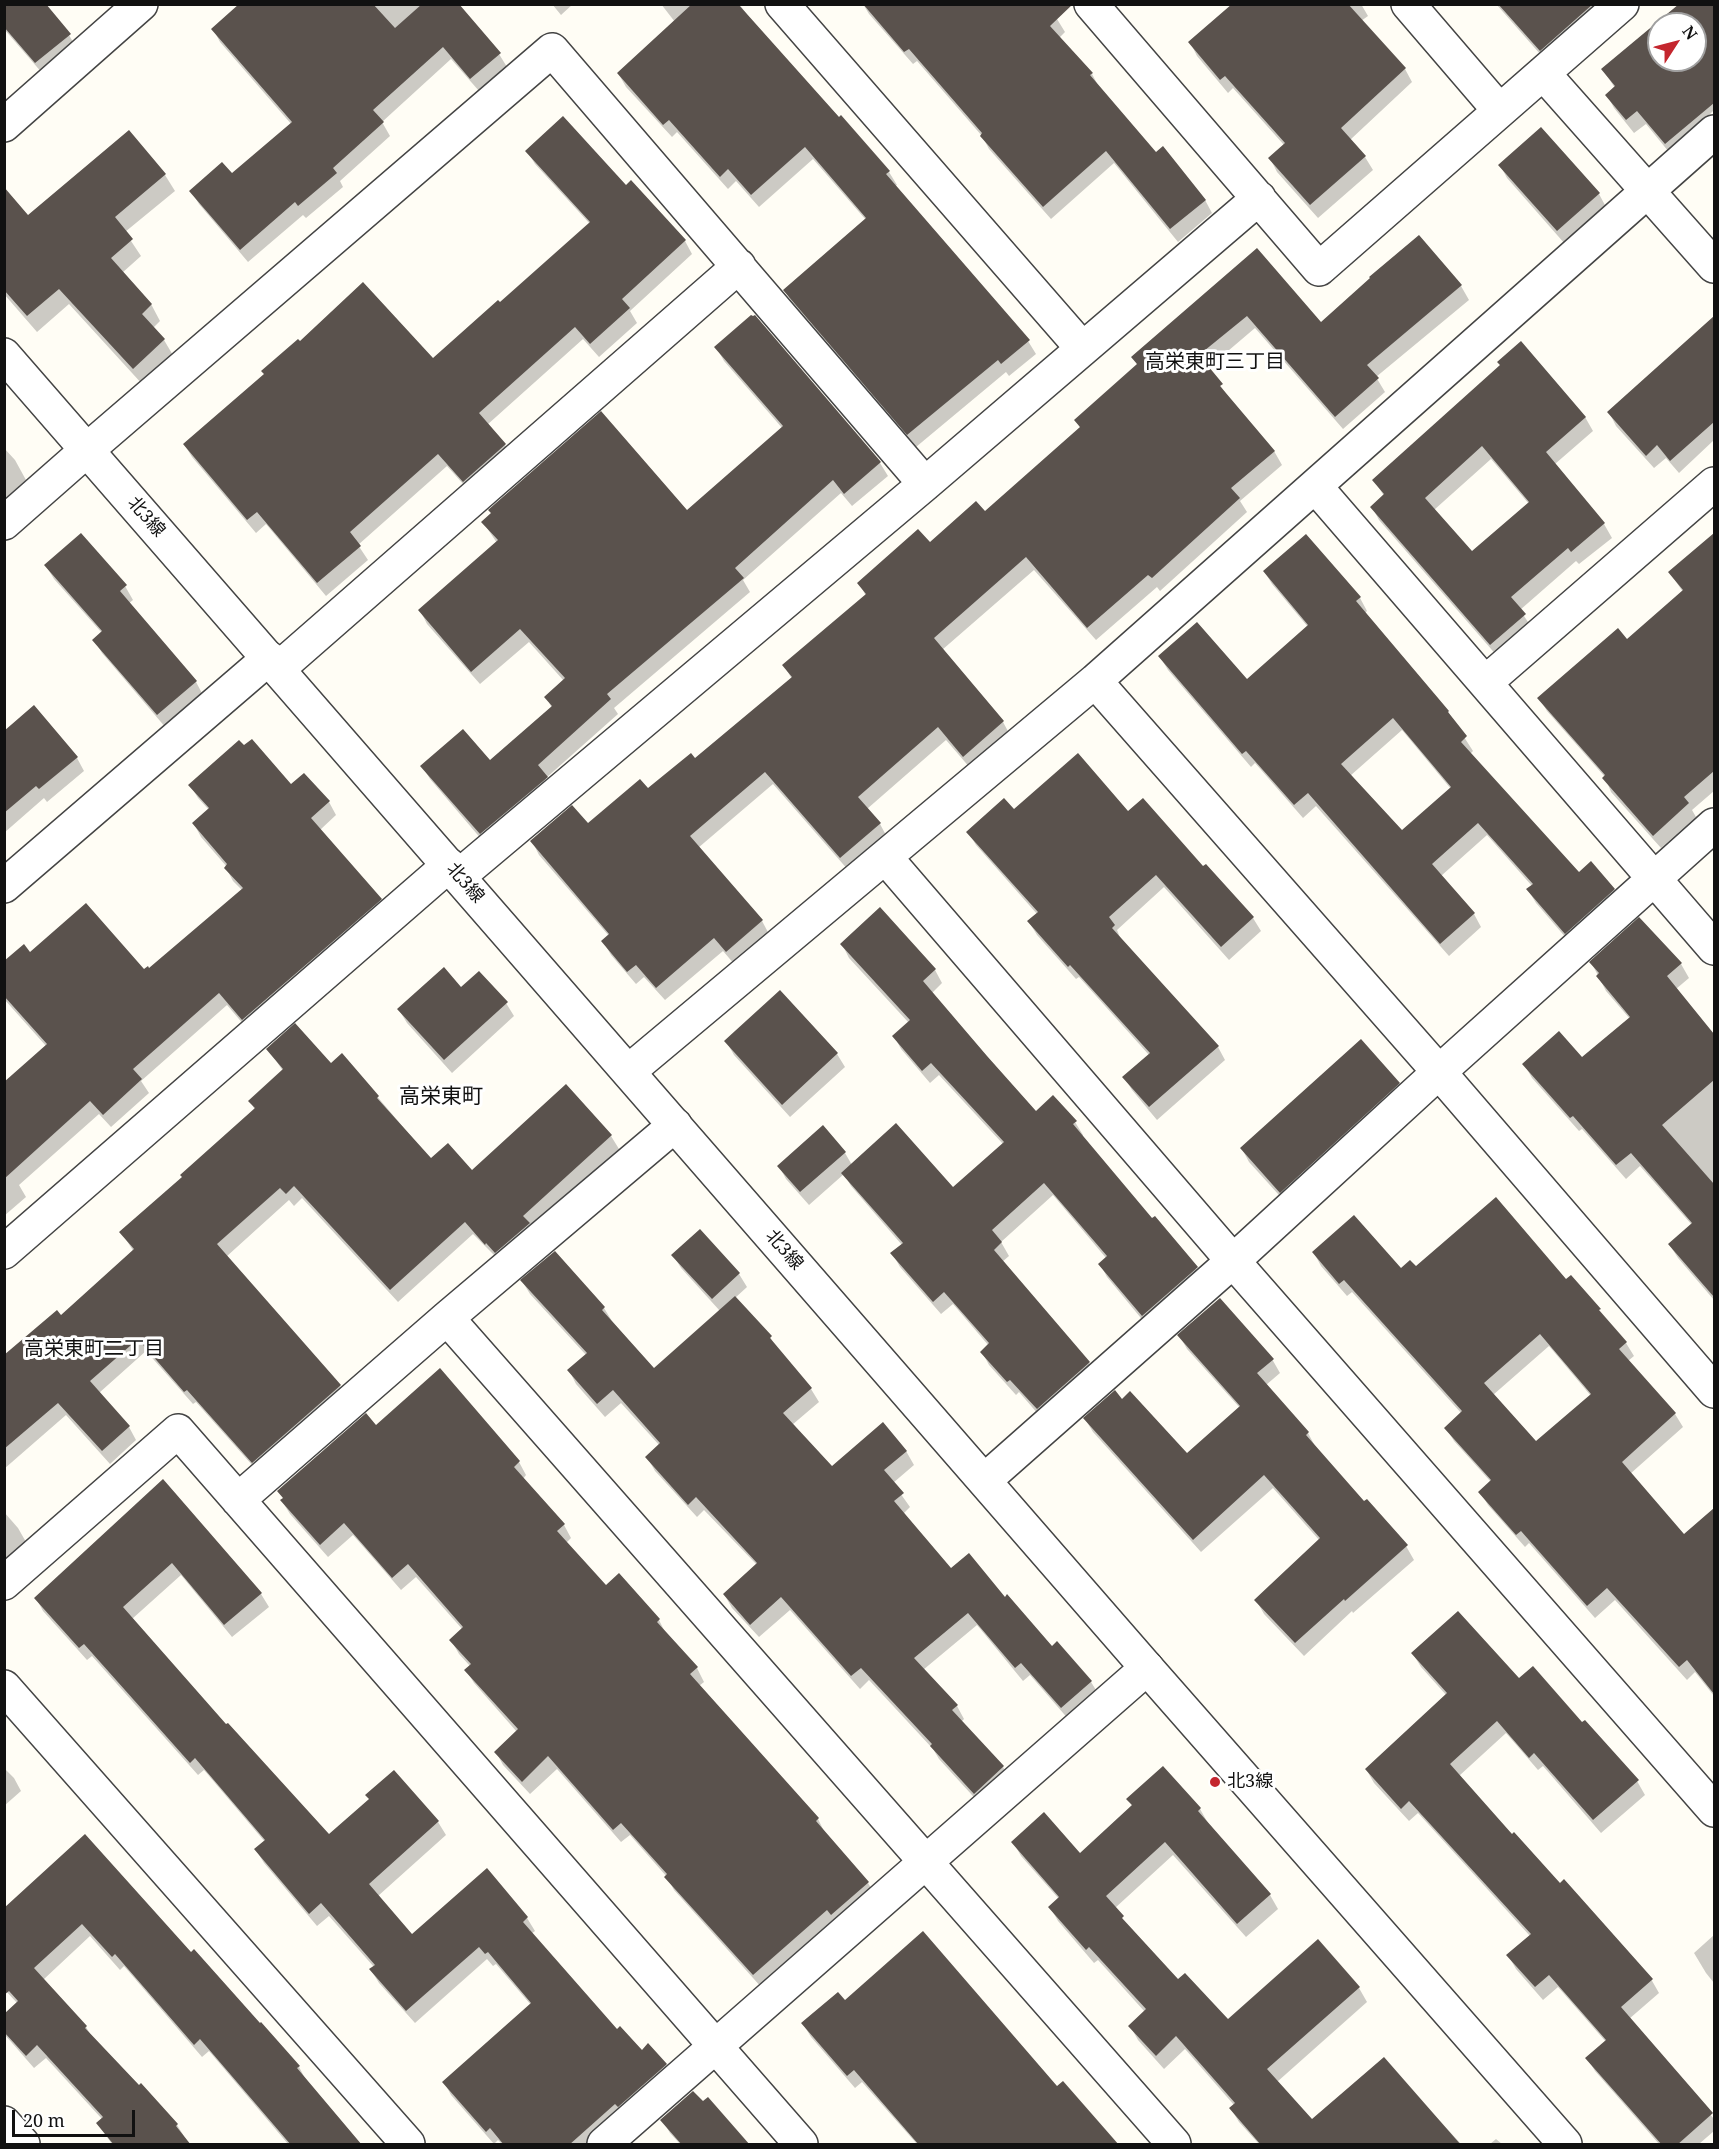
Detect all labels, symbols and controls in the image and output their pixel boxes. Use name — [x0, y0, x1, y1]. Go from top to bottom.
north arrow — [1647, 12, 1707, 72]
text: N — [1677, 21, 1703, 44]
district label: 高栄東町三丁目 — [1145, 350, 1285, 374]
street label: 北3線 — [123, 493, 169, 541]
street label: 北3線 — [442, 859, 488, 907]
district label: 高栄東町 — [399, 1084, 483, 1110]
street label: 北3線 — [761, 1226, 807, 1274]
district label: 高栄東町二丁目 — [24, 1337, 164, 1361]
place label: 北3線 — [1227, 1771, 1273, 1793]
marker: 北3線 — [1208, 1775, 1222, 1789]
scale bar — [15, 2098, 138, 2136]
text: 20 m — [23, 2108, 65, 2132]

